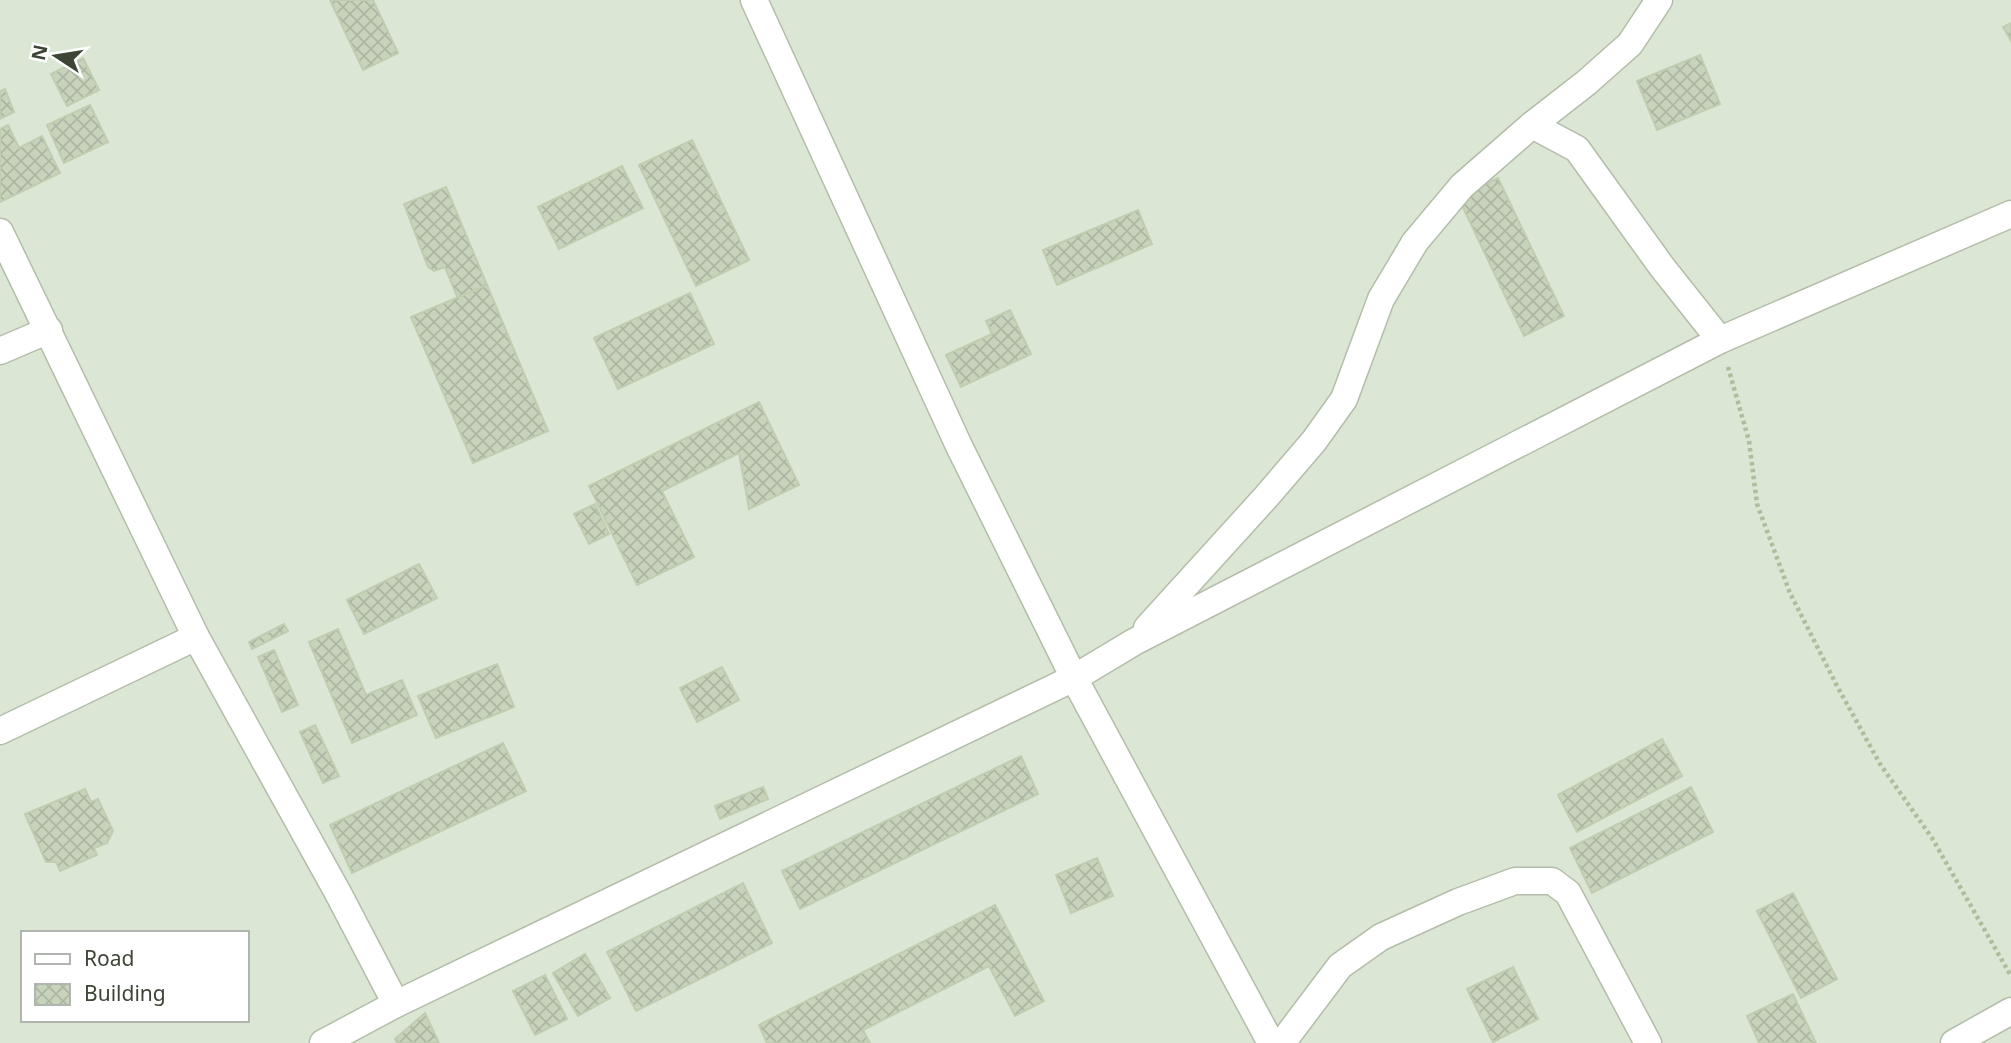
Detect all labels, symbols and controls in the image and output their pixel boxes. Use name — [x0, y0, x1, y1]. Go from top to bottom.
north arrow — [21, 21, 91, 91]
text: N — [25, 42, 54, 63]
legend — [21, 931, 248, 1022]
text: Road — [84, 944, 134, 972]
text: Building — [84, 979, 166, 1007]

